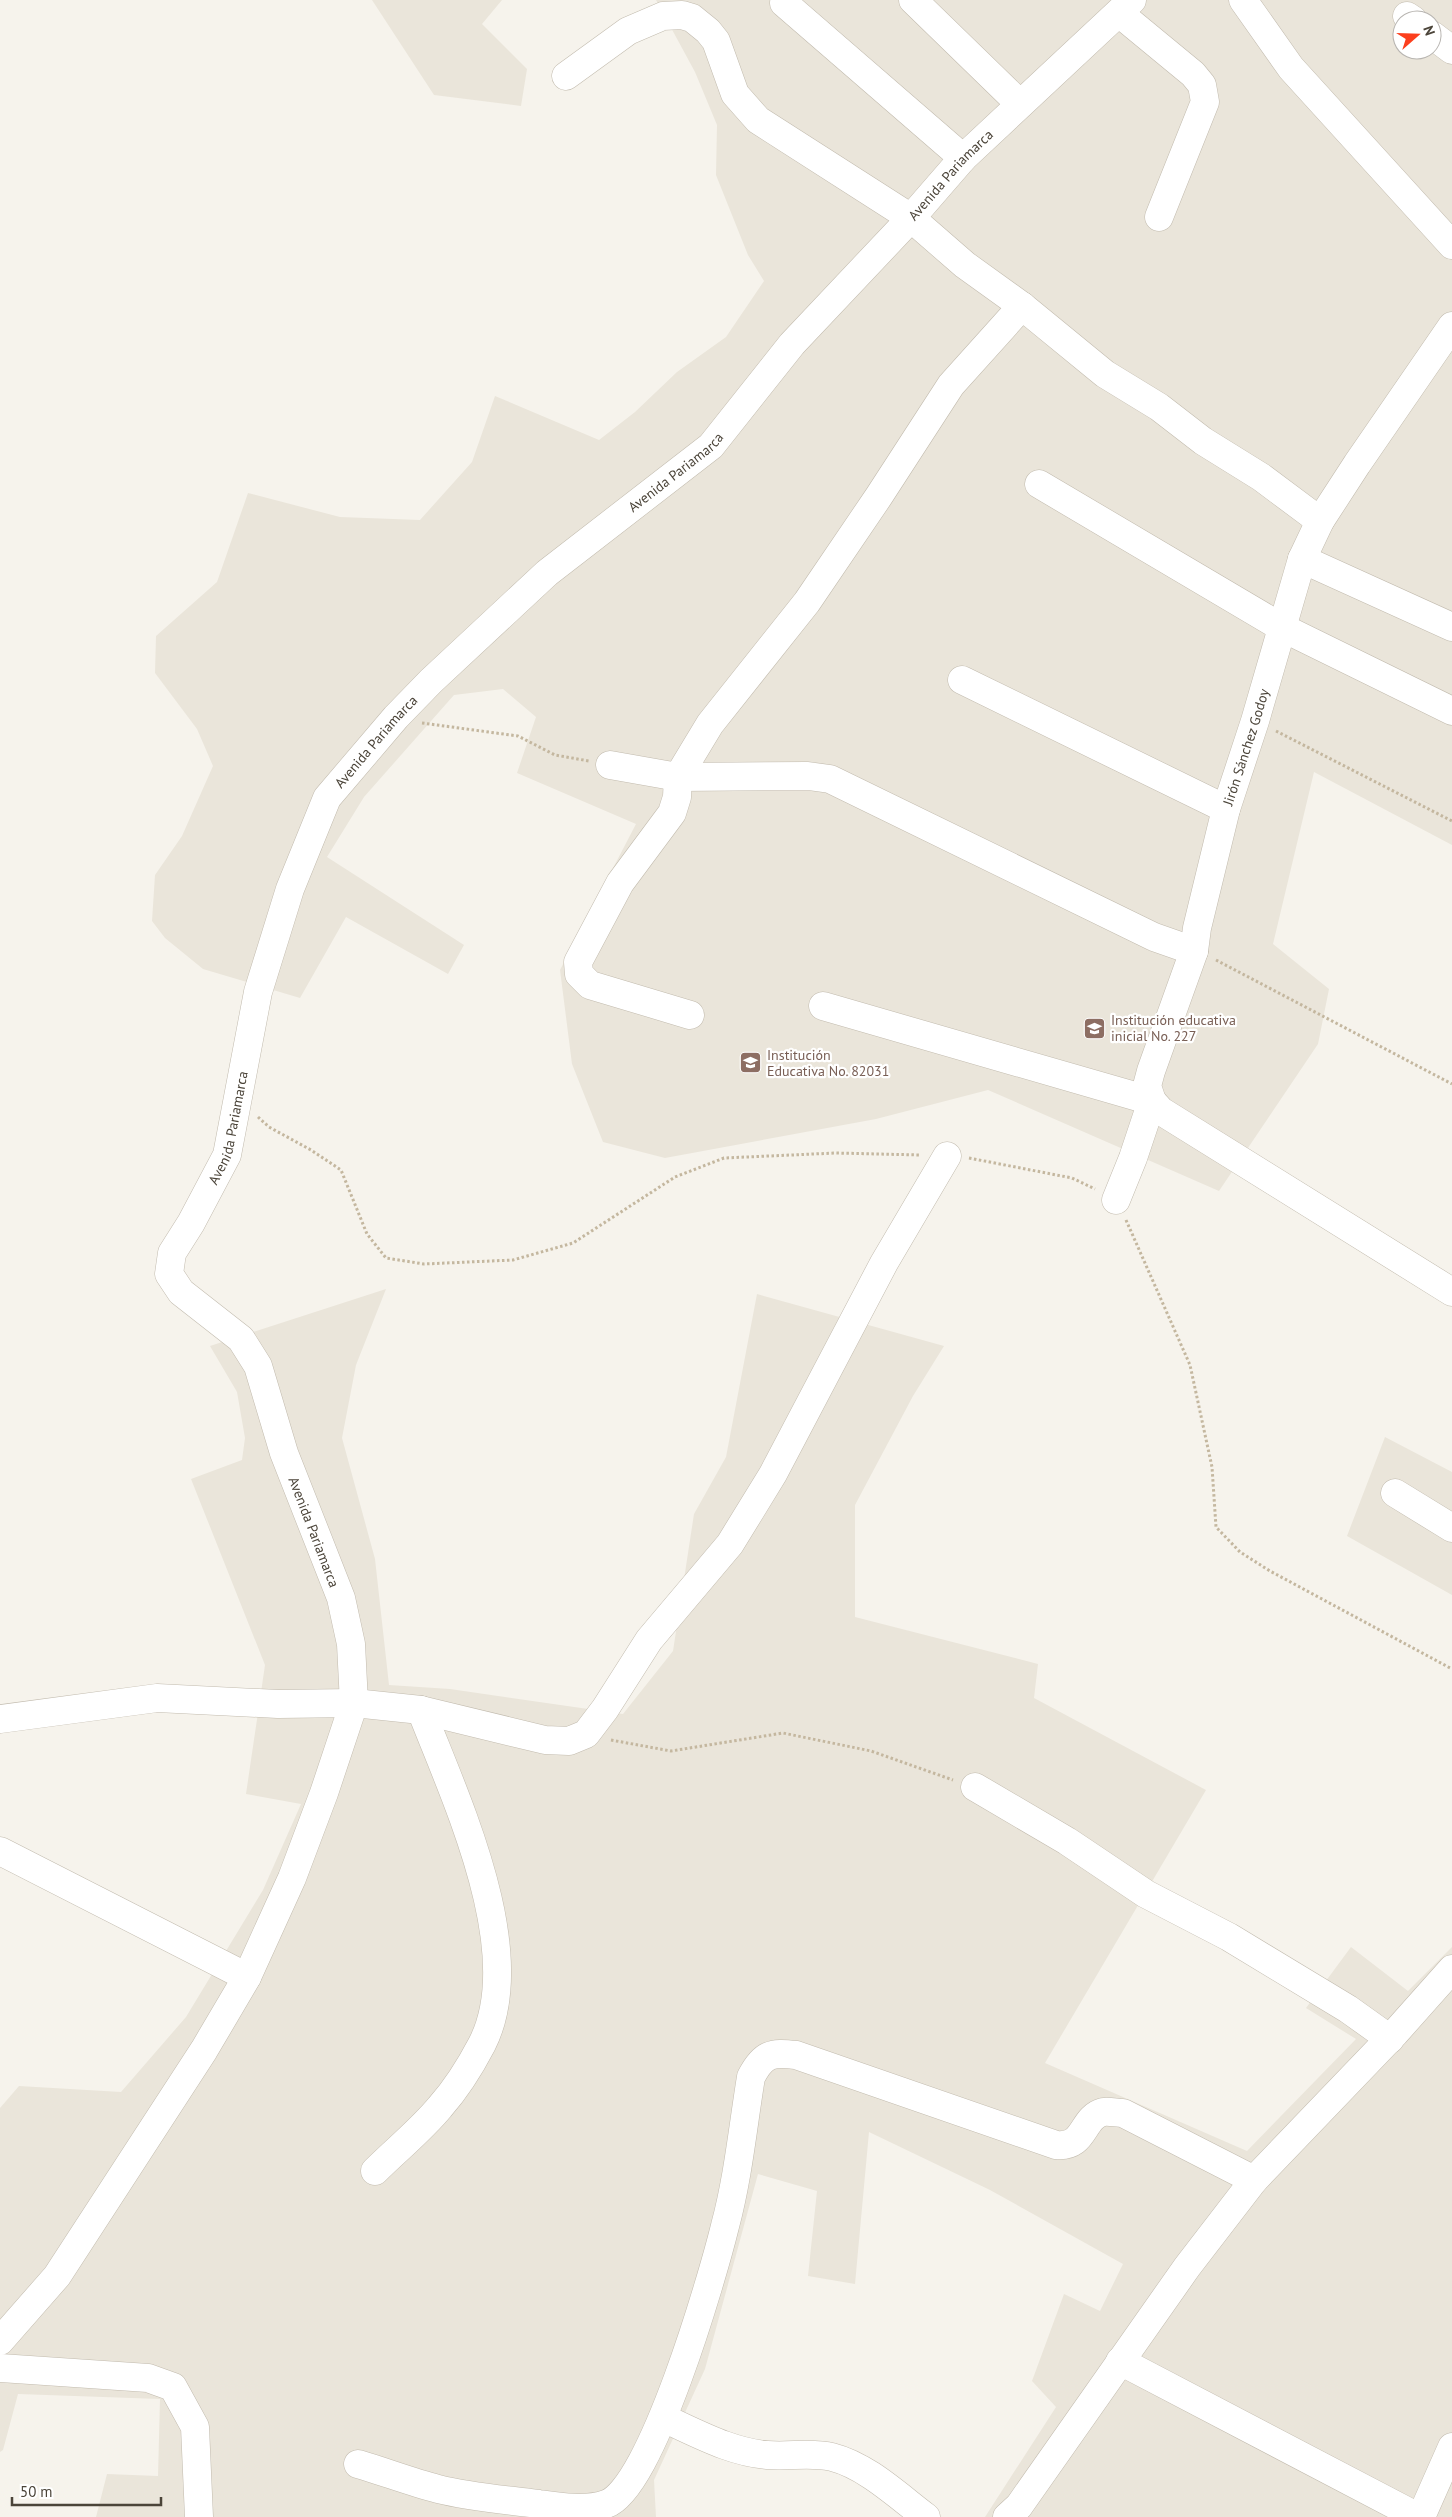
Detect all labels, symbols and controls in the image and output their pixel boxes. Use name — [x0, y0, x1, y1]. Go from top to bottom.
north arrow — [1392, 10, 1442, 60]
text: N — [1419, 23, 1439, 38]
street label: Avenida Pariamarca — [904, 126, 997, 224]
street label: Avenida Pariamarca — [624, 429, 727, 516]
street label: Jirón Sánchez Godoy — [1218, 686, 1273, 809]
street label: Avenida Pariamarca — [330, 691, 421, 792]
place label: Institución educativa inicial No. 227 — [1111, 1011, 1236, 1045]
school or university icon: Institución educativa inicial No. 227 — [1083, 1016, 1107, 1040]
place label: Institución Educativa No. 82031 — [767, 1046, 889, 1080]
school or university icon: Institución Educativa No. 82031 — [739, 1051, 763, 1075]
street label: Avenida Pariamarca — [204, 1070, 252, 1188]
street label: Avenida Pariamarca — [285, 1474, 343, 1590]
scale bar — [12, 2474, 161, 2506]
text: 50 m — [20, 2482, 53, 2501]

